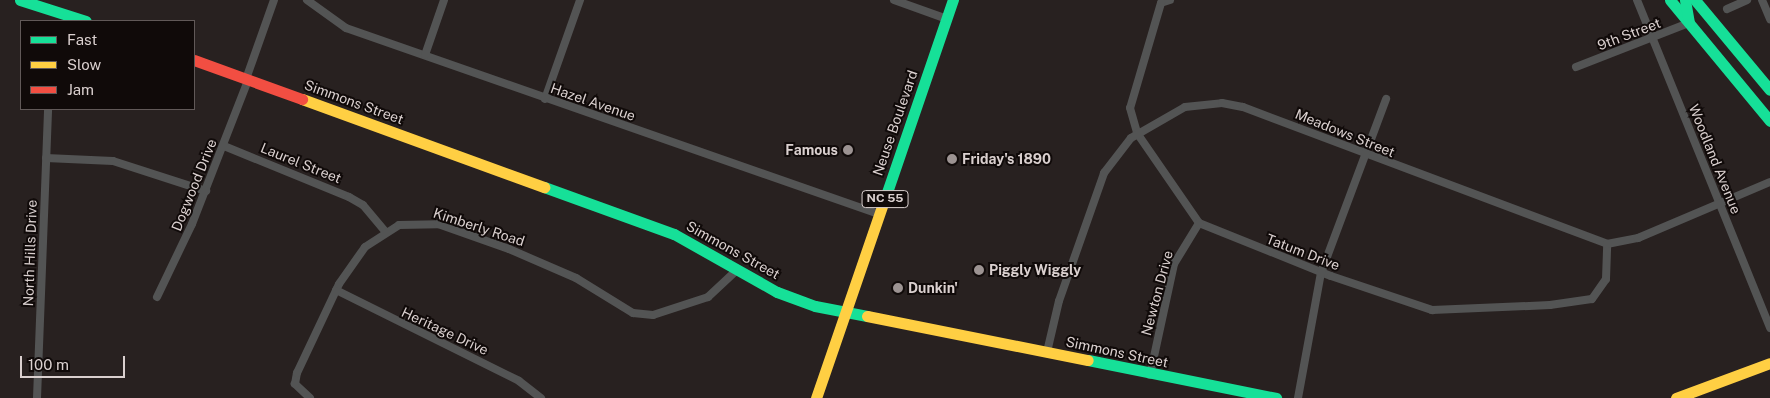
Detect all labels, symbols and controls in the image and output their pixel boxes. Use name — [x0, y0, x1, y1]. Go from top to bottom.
street label: 9th Street — [1595, 14, 1663, 54]
legend — [20, 20, 195, 110]
text: Fast — [67, 31, 97, 48]
text: Slow — [67, 56, 101, 73]
street label: Neuse Boulevard — [869, 68, 921, 178]
street label: Simmons Street — [302, 76, 406, 128]
street label: Hazel Avenue — [548, 80, 638, 124]
text: Jam — [67, 81, 94, 98]
street label: Woodland Avenue — [1685, 102, 1745, 216]
street label: Meadows Street — [1293, 105, 1397, 161]
street label: Dogwood Drive — [168, 136, 220, 234]
street label: Laurel Street — [258, 139, 344, 187]
place label: Famous — [785, 142, 838, 158]
marker: Famous — [842, 144, 854, 156]
place label: Friday's 1890 — [962, 151, 1051, 167]
marker: Friday's 1890 — [946, 153, 958, 165]
road number: NC 55 — [861, 190, 909, 208]
street label: North Hills Drive — [20, 199, 40, 307]
street label: Kimberly Road — [431, 204, 527, 250]
street label: Simmons Street — [683, 217, 783, 283]
street label: Tatum Drive — [1264, 230, 1342, 274]
street label: Newton Drive — [1138, 249, 1176, 337]
place label: Piggly Wiggly — [989, 262, 1082, 278]
marker: Piggly Wiggly — [973, 264, 985, 276]
place label: Dunkin' — [908, 280, 958, 296]
marker: Dunkin' — [892, 282, 904, 294]
street label: Heritage Drive — [399, 304, 491, 358]
street label: Simmons Street — [1064, 333, 1170, 371]
scale bar — [22, 346, 128, 378]
text: 100 m — [28, 356, 69, 373]

